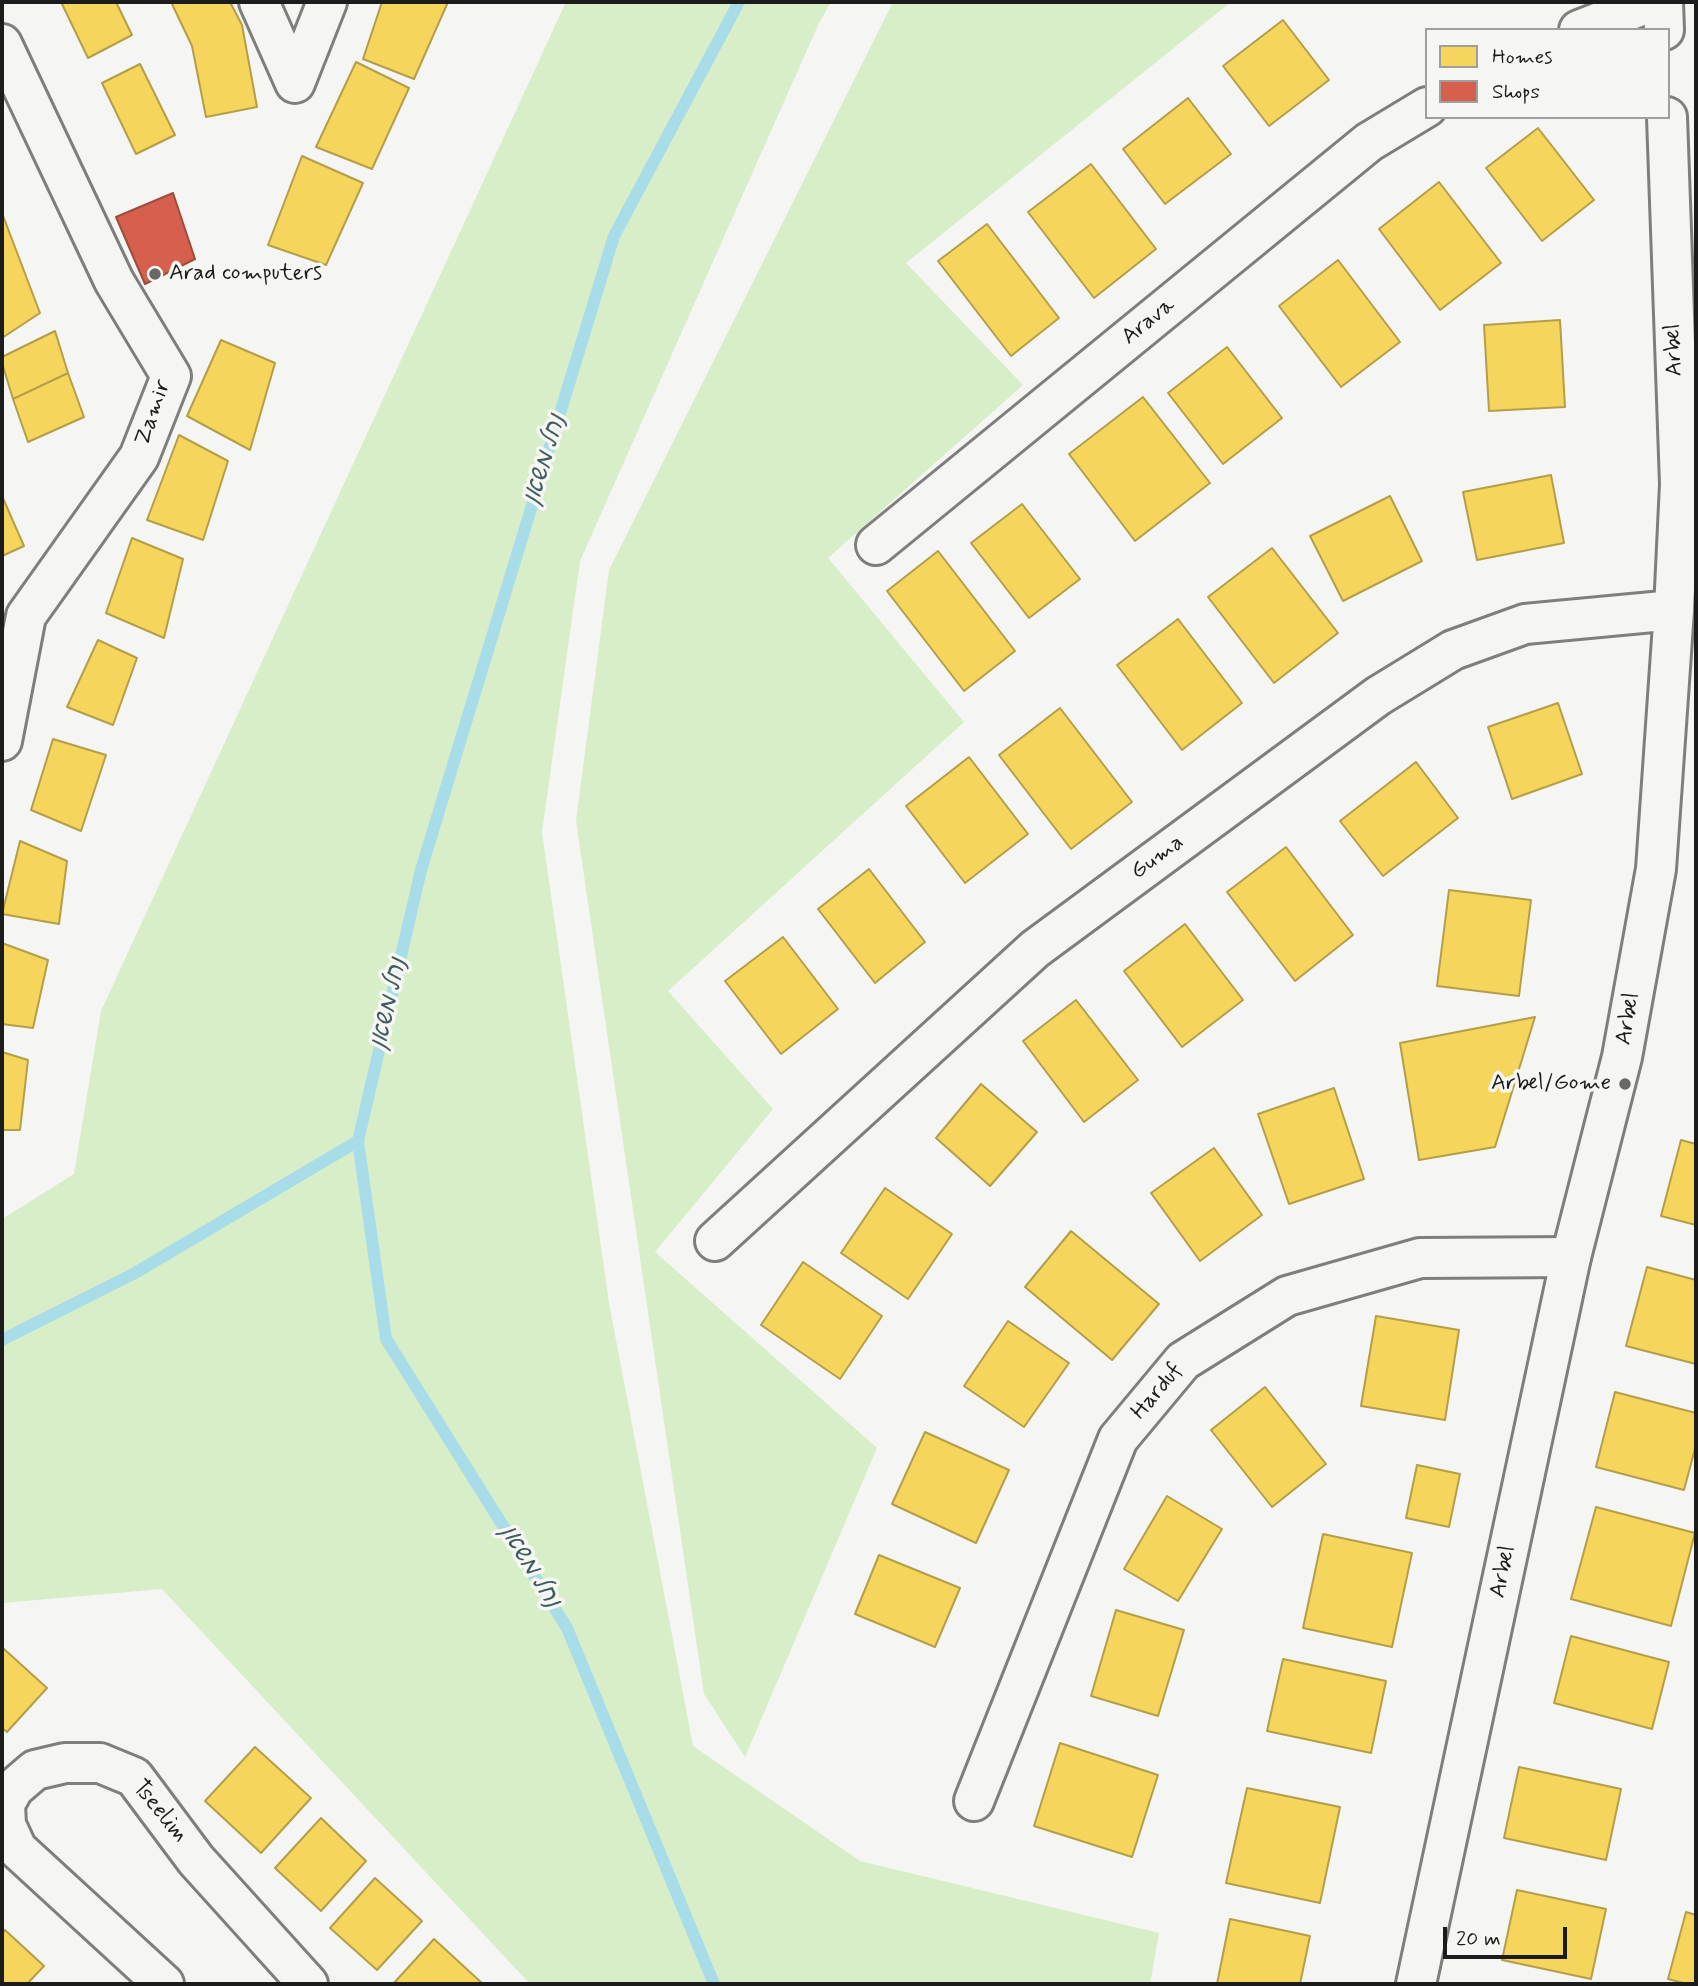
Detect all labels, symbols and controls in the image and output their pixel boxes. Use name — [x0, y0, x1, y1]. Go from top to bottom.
legend — [1425, 28, 1670, 119]
text: Homes — [1492, 43, 1552, 71]
text: Shops — [1492, 78, 1540, 106]
place label: Arad computers — [169, 260, 322, 288]
marker: Arad computers — [147, 266, 163, 282]
street label: Arava — [1117, 292, 1181, 352]
street label: Arbel — [1660, 323, 1690, 377]
street label: Zamir — [130, 376, 178, 450]
water label: נחל משאן — [519, 412, 573, 508]
street label: Guma — [1126, 830, 1190, 886]
water label: נחל משאן — [366, 956, 414, 1052]
street label: Arbel — [1611, 991, 1647, 1047]
place label: Arbel/Gome — [1491, 1070, 1611, 1098]
marker: Arbel/Gome — [1617, 1076, 1633, 1092]
street label: Harduf — [1126, 1358, 1190, 1426]
water label: נחל משאן — [492, 1520, 566, 1614]
street label: Arbel — [1485, 1543, 1523, 1601]
street label: Tseelim — [125, 1775, 193, 1849]
scale bar — [1446, 1912, 1570, 1956]
text: 20 m — [1456, 1925, 1501, 1953]

